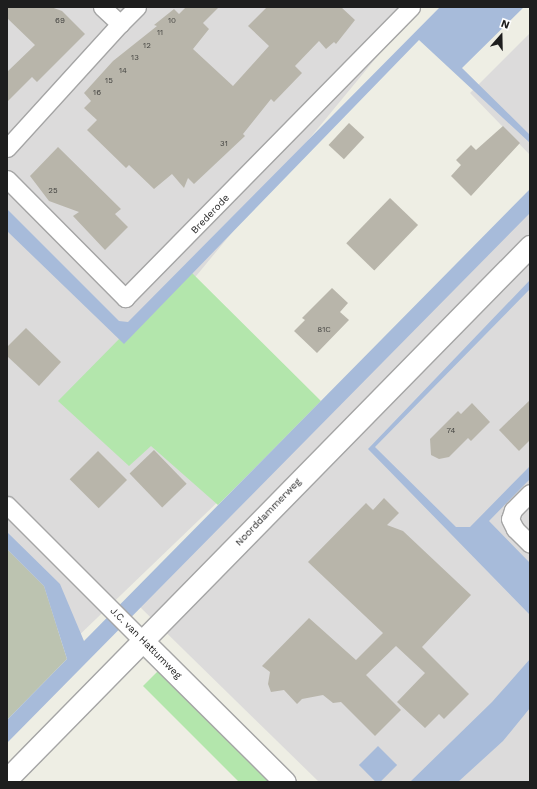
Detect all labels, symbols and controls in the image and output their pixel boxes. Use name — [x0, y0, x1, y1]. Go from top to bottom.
house number: 69 — [55, 16, 65, 26]
house number: 10 — [168, 16, 176, 26]
north arrow — [481, 16, 521, 56]
text: N — [499, 17, 511, 32]
house number: 11 — [157, 28, 163, 38]
house number: 12 — [143, 41, 151, 51]
house number: 13 — [131, 53, 139, 63]
house number: 14 — [119, 66, 127, 76]
house number: 15 — [105, 76, 113, 86]
house number: 16 — [93, 88, 101, 98]
house number: 31 — [220, 139, 228, 149]
house number: 25 — [48, 186, 58, 196]
street label: Brederode — [188, 192, 232, 236]
house number: 81C — [317, 325, 331, 335]
house number: 74 — [447, 426, 455, 436]
street label: Noorddammerweg — [233, 476, 303, 548]
street label: J.C. van Hattumweg — [108, 605, 184, 681]

